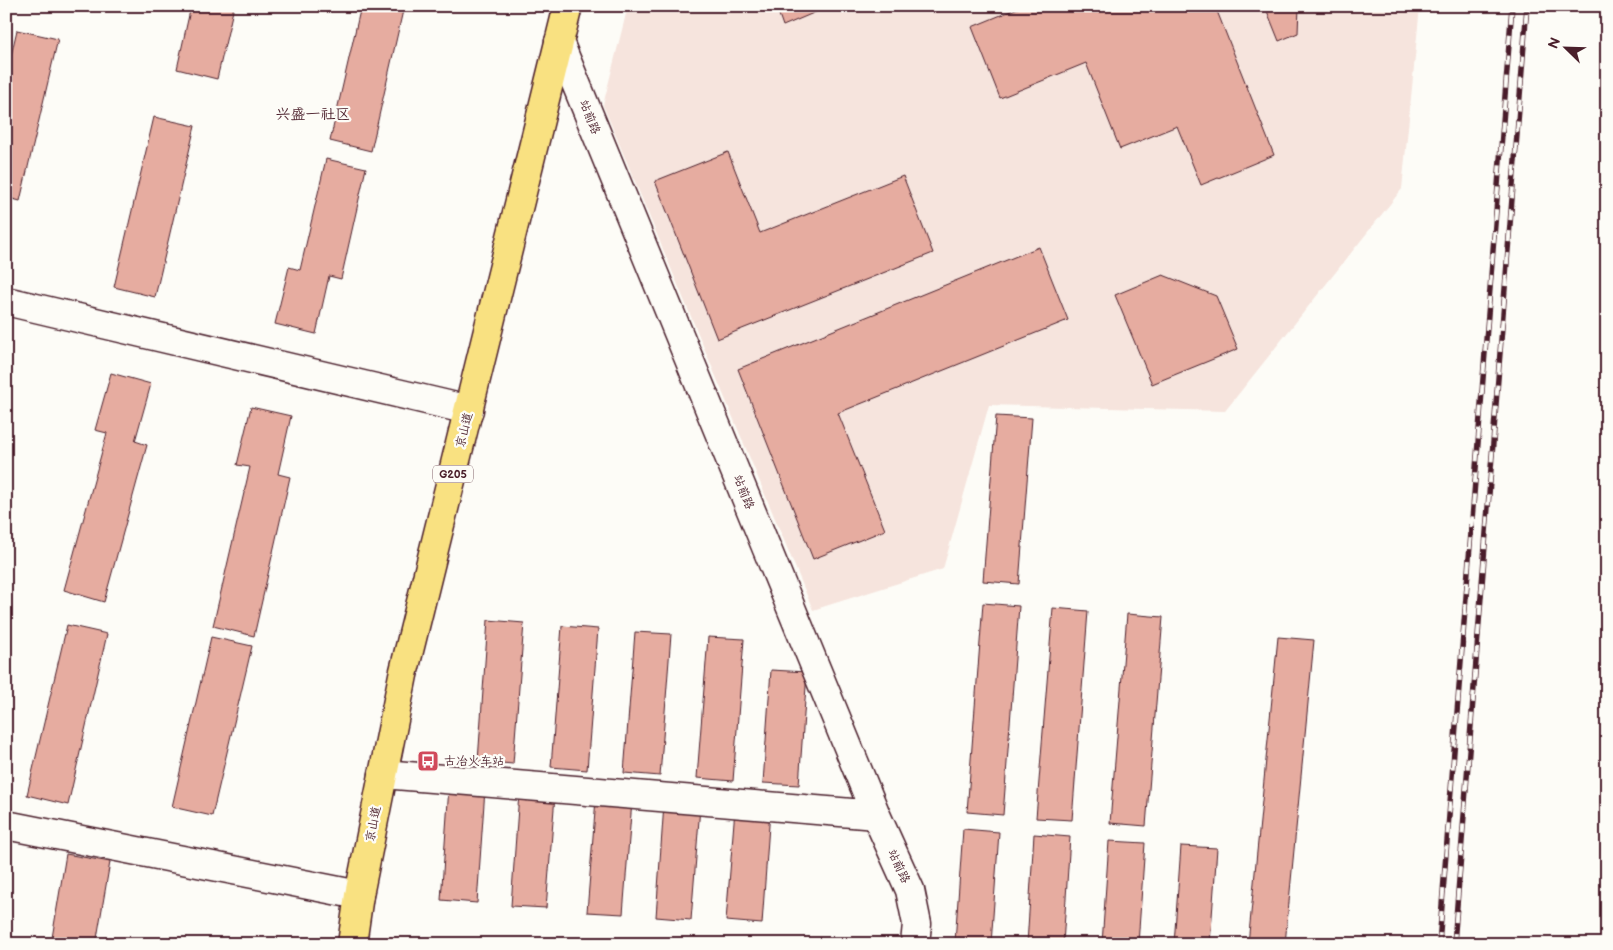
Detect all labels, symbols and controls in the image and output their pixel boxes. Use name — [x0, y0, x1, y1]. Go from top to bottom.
north arrow — [1540, 22, 1590, 72]
text: N — [1545, 35, 1564, 51]
street label: 站前路 — [576, 98, 603, 137]
district label: 兴盛一社区 — [275, 105, 351, 124]
street label: 京山道 — [453, 411, 476, 449]
road number: G205 — [433, 466, 473, 482]
street label: 站前路 — [730, 473, 757, 512]
bus stop icon: 古冶火车站 — [416, 749, 440, 773]
place label: 古冶火车站 — [444, 754, 504, 769]
street label: 京山道 — [363, 805, 384, 843]
street label: 站前路 — [884, 847, 913, 886]

